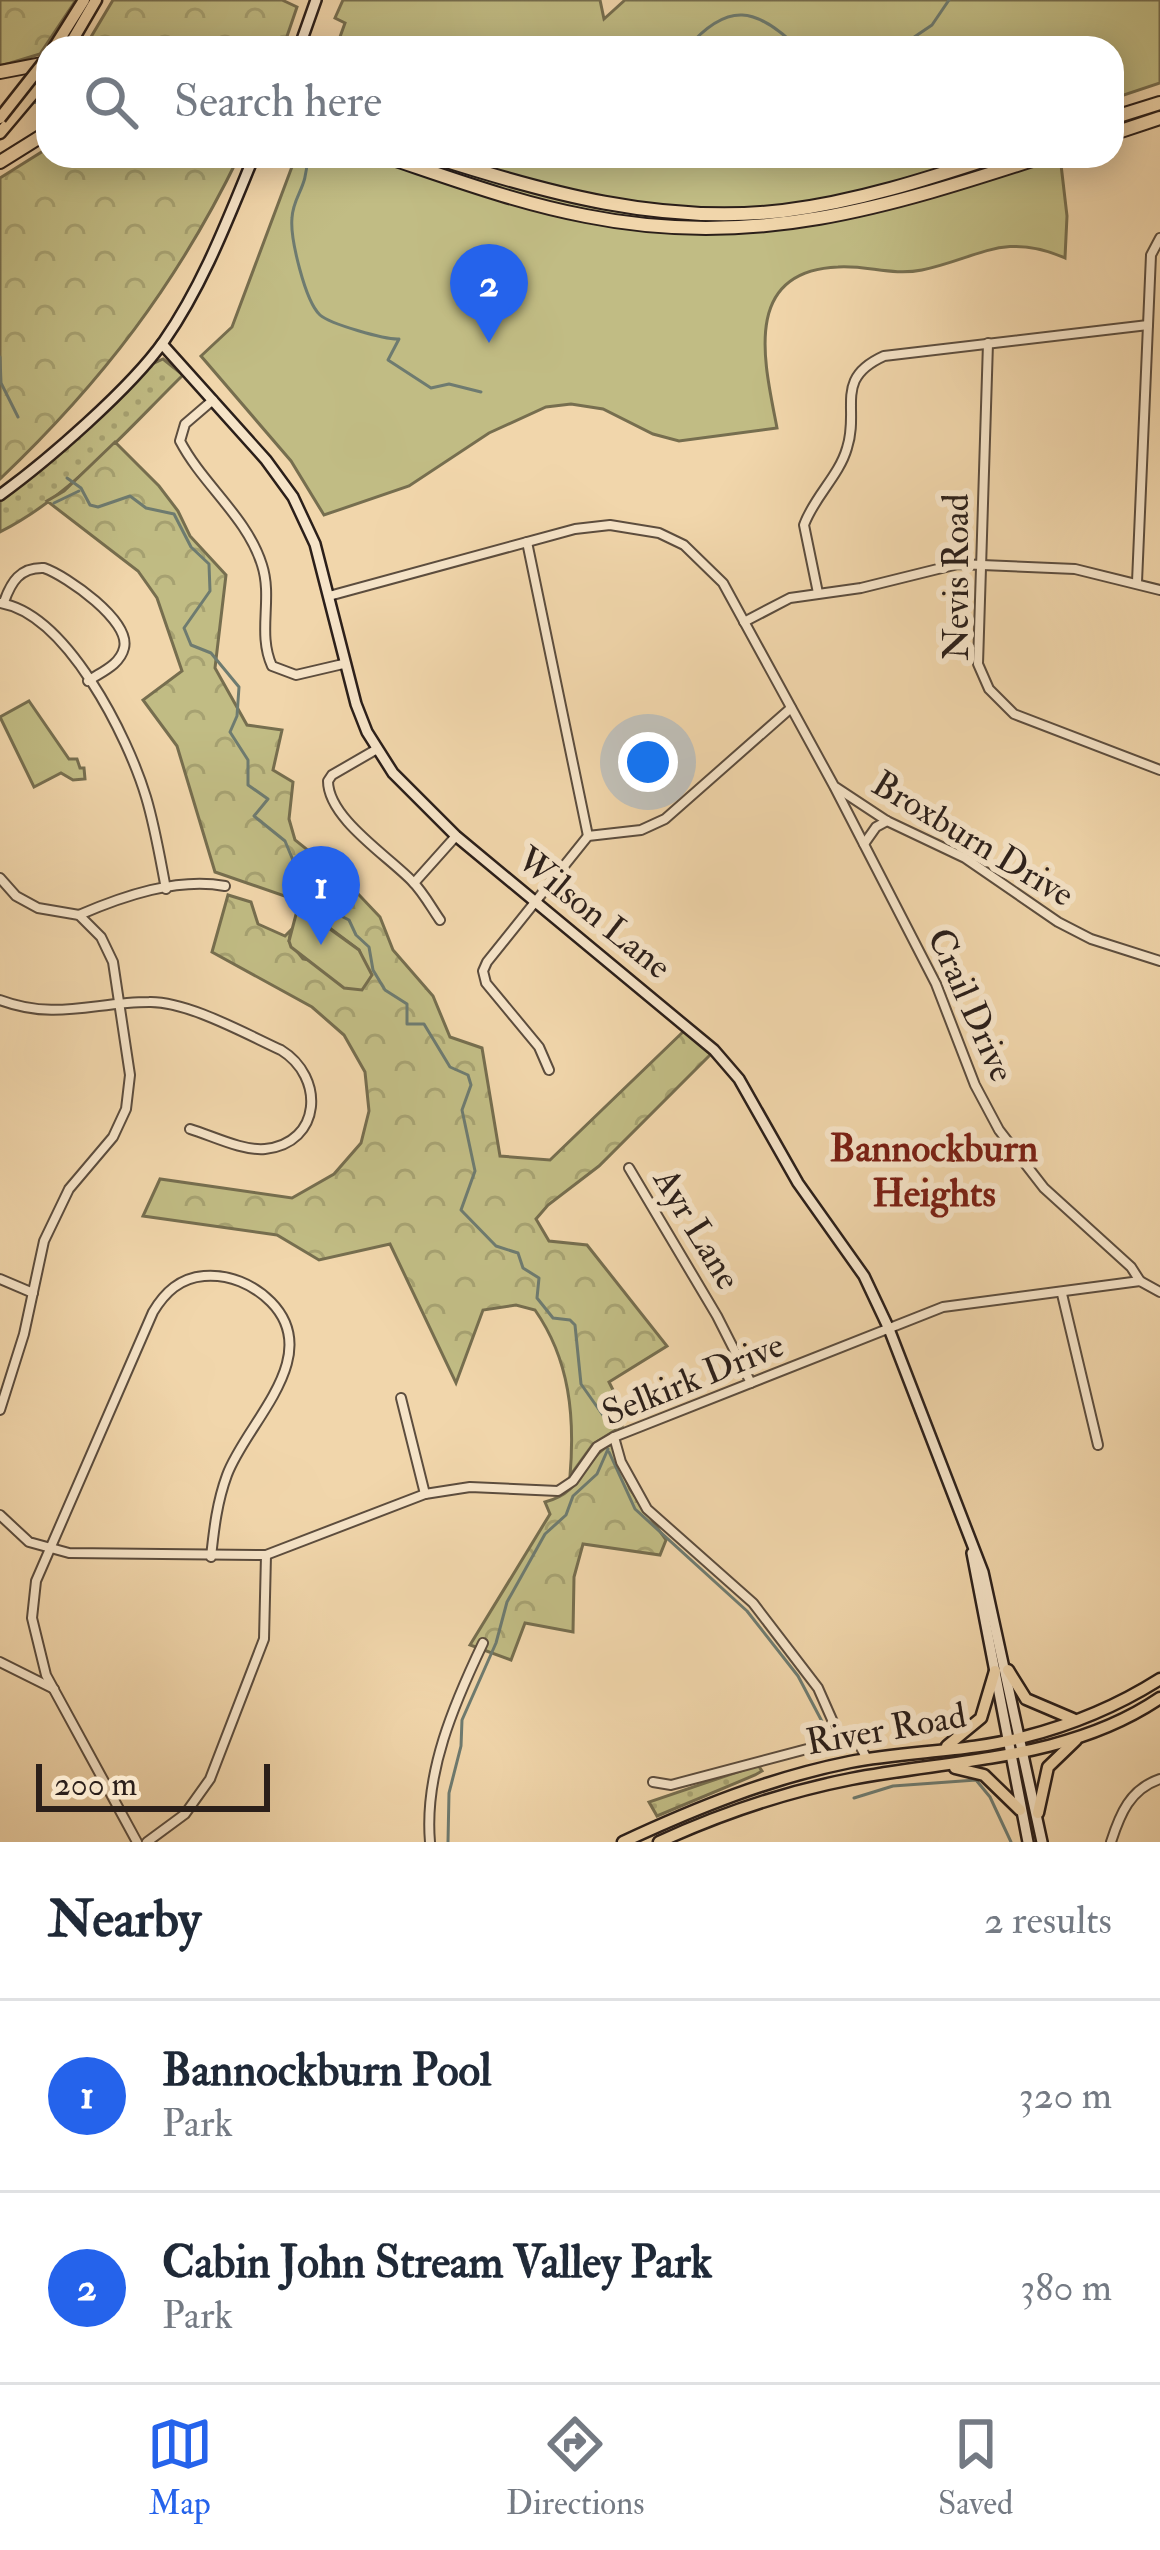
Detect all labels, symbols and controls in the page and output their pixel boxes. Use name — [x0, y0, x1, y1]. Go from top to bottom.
search box — [36, 36, 1124, 168]
icon: search — [78, 69, 144, 135]
text: Search here — [174, 74, 382, 130]
pin: 2 — [450, 244, 528, 343]
street label: Nevis Road — [934, 493, 979, 660]
your location — [618, 732, 678, 792]
street label: Broxburn Drive — [864, 761, 1082, 917]
street label: Wilson Lane — [507, 836, 680, 989]
pin: 1 — [282, 846, 360, 945]
street label: Crail Drive — [917, 921, 1025, 1089]
district label: Bannockburn Heights — [830, 1124, 1038, 1218]
street label: Ayr Lane — [643, 1159, 751, 1298]
street label: Selkirk Drive — [596, 1322, 790, 1436]
street label: River Road — [802, 1693, 970, 1765]
scale bar — [36, 1758, 270, 1811]
text: 200 m — [54, 1764, 137, 1805]
text: Nearby — [48, 1888, 201, 1952]
text: 2 results — [984, 1896, 1112, 1945]
text: Bannockburn Pool — [162, 2043, 492, 2099]
text: 1 — [80, 2071, 94, 2120]
text: 320 m — [1019, 2071, 1112, 2120]
text: Park — [162, 2099, 233, 2148]
text: Cabin John Stream Valley Park — [162, 2235, 712, 2291]
text: 2 — [77, 2263, 97, 2312]
text: 380 m — [1020, 2263, 1112, 2312]
text: Park — [162, 2291, 233, 2340]
tab: Map — [147, 2411, 213, 2524]
tab: Directions — [506, 2411, 645, 2524]
tab: Saved — [938, 2411, 1013, 2524]

